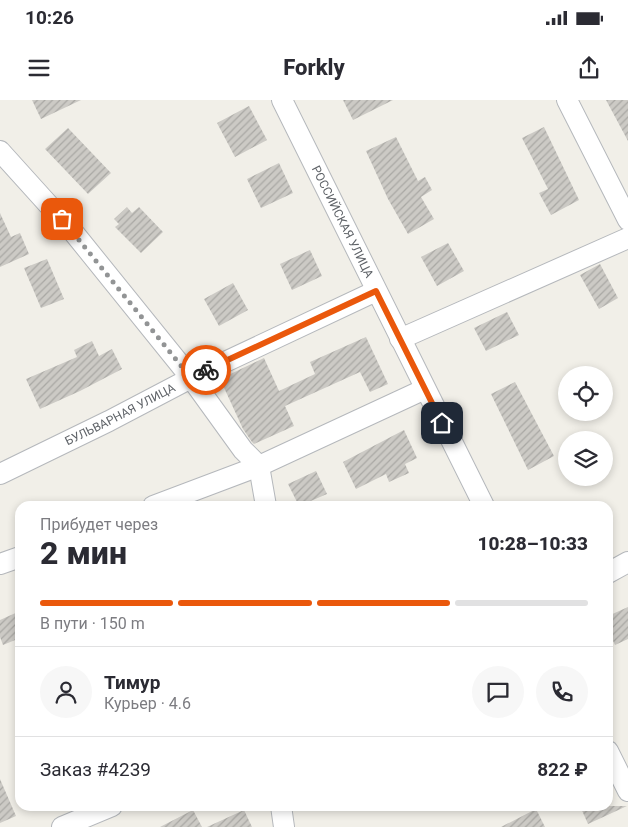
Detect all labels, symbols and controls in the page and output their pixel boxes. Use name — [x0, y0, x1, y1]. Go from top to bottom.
text: 10:26 — [25, 6, 74, 29]
icon: menu — [25, 54, 53, 82]
icon: share — [575, 54, 603, 82]
text: Forkly — [283, 55, 345, 80]
street label: РОССИЙСКАЯ УЛИЦА — [309, 163, 376, 280]
pin — [41, 198, 83, 240]
icon: bag — [48, 205, 76, 233]
courier — [181, 345, 231, 395]
icon: bike — [192, 356, 220, 384]
map controls — [558, 366, 613, 486]
button: locate — [558, 366, 613, 421]
street label: БУЛЬВАРНАЯ УЛИЦА — [63, 381, 178, 448]
pin — [421, 402, 463, 444]
icon: home — [428, 409, 456, 437]
button: layers — [558, 431, 613, 486]
text: Прибудет через — [40, 515, 158, 534]
text: 10:28–10:33 — [477, 532, 588, 555]
text: 2 мин — [40, 534, 127, 572]
text: В пути · 150 m — [40, 614, 145, 633]
button: person — [40, 666, 92, 718]
button: chat — [472, 666, 524, 718]
button: phone — [536, 666, 588, 718]
text: Тимур — [104, 671, 160, 694]
text: Курьер · 4.6 — [104, 694, 191, 713]
text: Заказ #4239 — [40, 758, 151, 781]
text: 822 ₽ — [537, 758, 588, 781]

